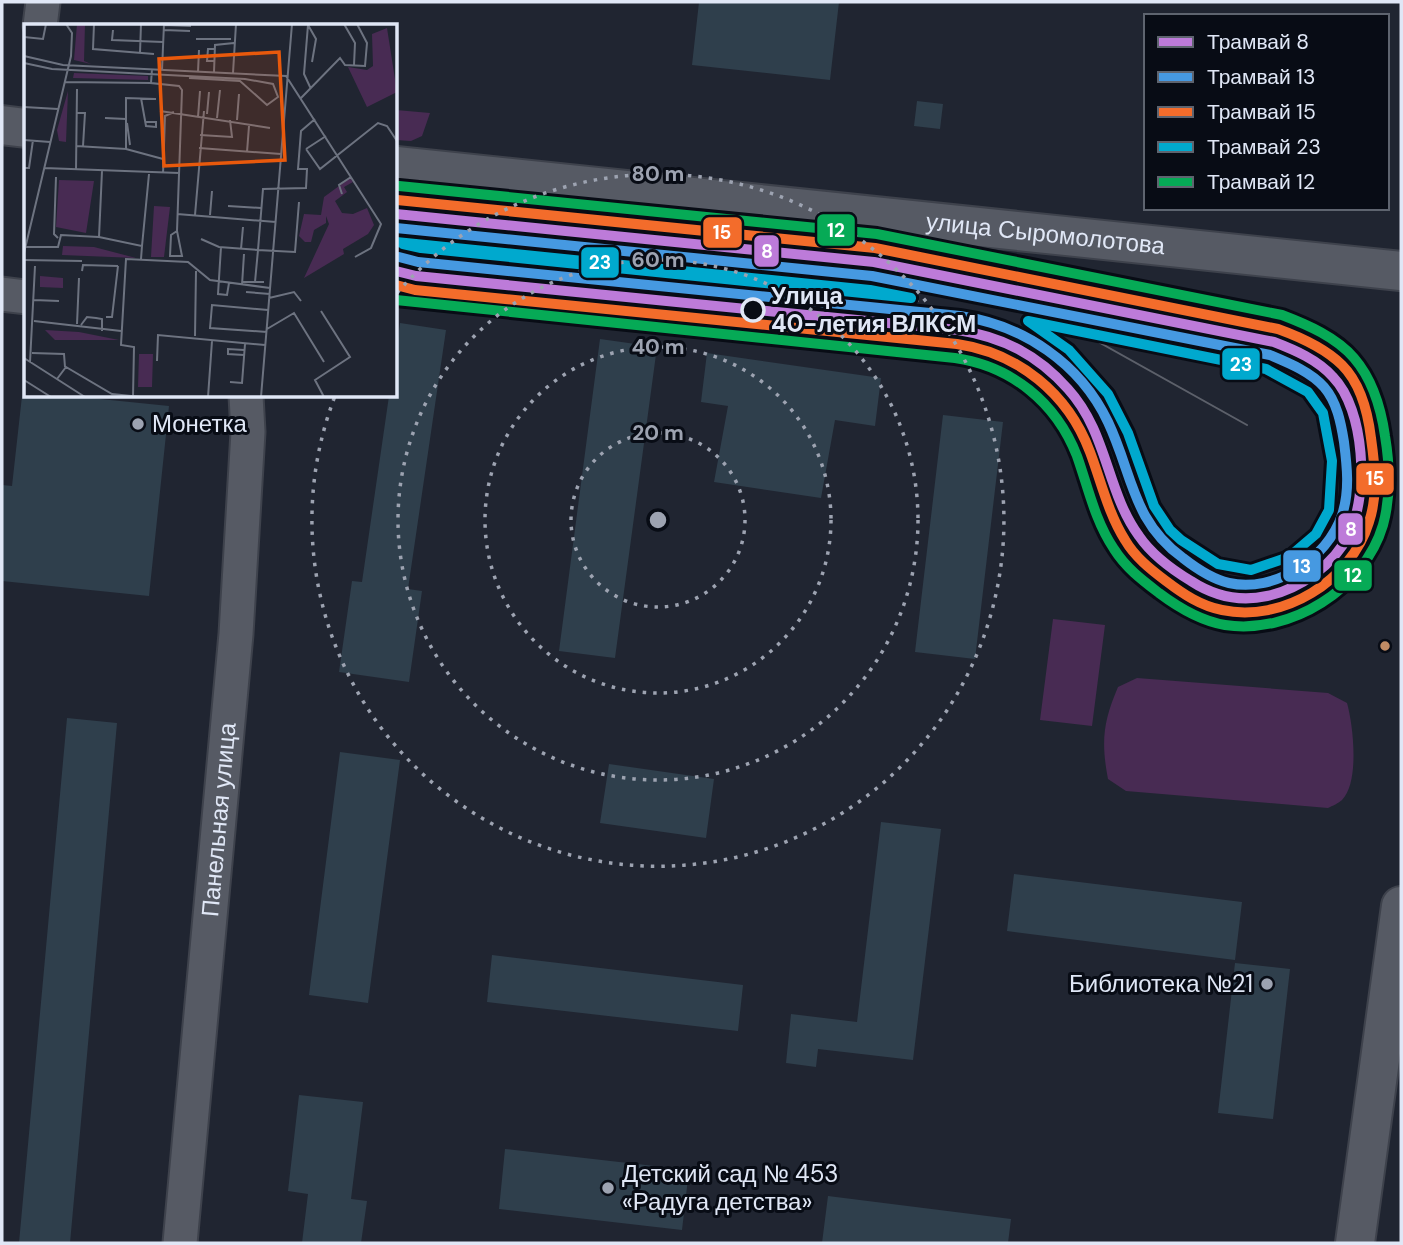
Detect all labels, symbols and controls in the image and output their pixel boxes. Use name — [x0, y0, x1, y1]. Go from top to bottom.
legend — [1144, 14, 1389, 210]
inset map — [24, 24, 397, 397]
text: Трамвай 8 — [1207, 28, 1309, 56]
text: Трамвай 13 — [1207, 63, 1315, 91]
text: Трамвай 15 — [1207, 98, 1316, 126]
text: Трамвай 23 — [1207, 133, 1321, 161]
text: 80 m — [632, 160, 684, 188]
text: Трамвай 12 — [1207, 168, 1315, 196]
street label: улица Сыромолотова — [925, 205, 1167, 261]
line badge: 12 — [816, 213, 856, 247]
line badge: 15 — [702, 216, 743, 249]
text: 12 — [827, 218, 845, 243]
text: 15 — [713, 220, 731, 245]
line badge: 8 — [753, 234, 780, 268]
text: 8 — [761, 239, 773, 264]
line badge: 23 — [580, 246, 620, 279]
text: 60 m — [632, 246, 684, 274]
text: 23 — [589, 250, 611, 275]
place label: Улица 40-летия ВЛКСМ — [771, 280, 976, 339]
marker: Улица 40-летия ВЛКСМ — [741, 298, 765, 322]
text: 40 m — [631, 333, 685, 361]
line badge: 23 — [1221, 347, 1261, 381]
text: 23 — [1230, 352, 1252, 377]
place label: Монетка — [152, 408, 247, 439]
marker: Монетка — [130, 416, 146, 432]
text: 20 m — [632, 419, 684, 447]
line badge: 15 — [1355, 462, 1395, 496]
text: 15 — [1366, 466, 1384, 491]
centre of rings — [646, 508, 670, 532]
line badge: 8 — [1337, 512, 1364, 546]
text: 8 — [1345, 517, 1357, 542]
line badge: 13 — [1282, 549, 1322, 583]
text: 13 — [1293, 554, 1311, 579]
line badge: 12 — [1333, 559, 1373, 592]
text: 12 — [1344, 563, 1362, 588]
unlabelled marker — [1378, 639, 1392, 653]
street label: Панельная улица — [194, 721, 243, 918]
place label: Библиотека №21 — [1069, 968, 1253, 999]
marker: Библиотека №21 — [1259, 976, 1275, 992]
place label: Детский сад № 453 «Радуга детства» — [622, 1158, 838, 1217]
marker: Детский сад № 453 «Радуга детства» — [600, 1180, 616, 1196]

